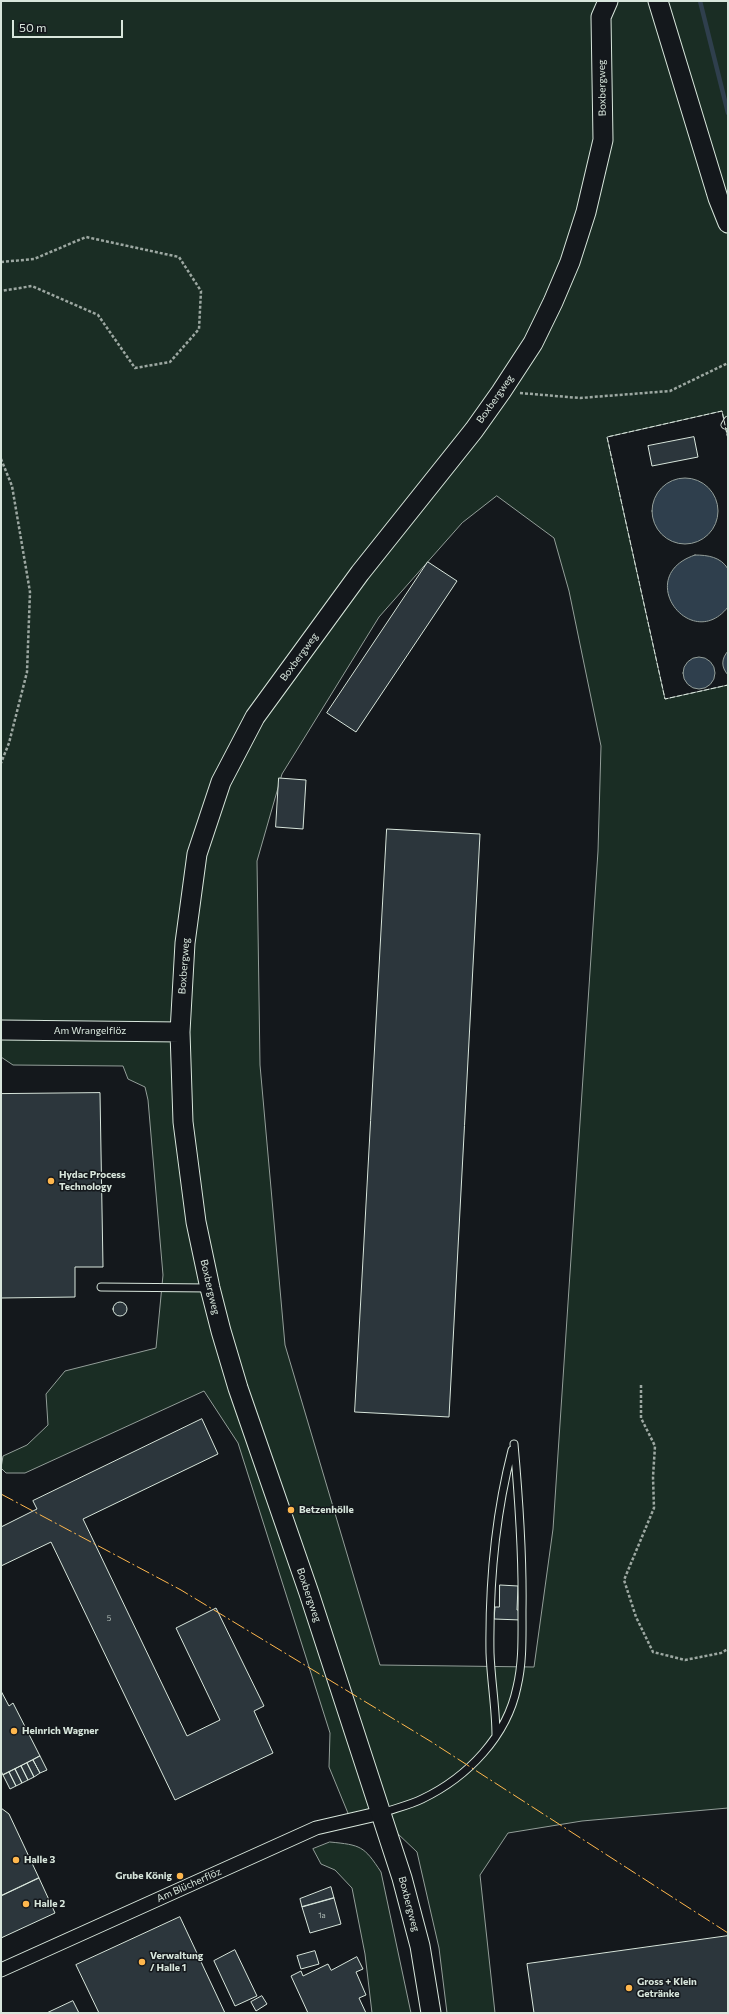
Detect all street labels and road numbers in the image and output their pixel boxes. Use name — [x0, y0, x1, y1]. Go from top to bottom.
street label: Boxbergweg — [596, 60, 608, 116]
street label: Boxbergweg — [474, 372, 516, 426]
street label: Boxbergweg — [277, 631, 321, 683]
street label: Boxbergweg — [176, 937, 192, 995]
street label: Am Wrangelflöz — [54, 1025, 126, 1037]
street label: Boxbergweg — [198, 1258, 222, 1316]
street label: Boxbergweg — [294, 1566, 324, 1624]
street label: Am Blücherflöz — [155, 1865, 223, 1905]
street label: Boxbergweg — [396, 1875, 422, 1933]

